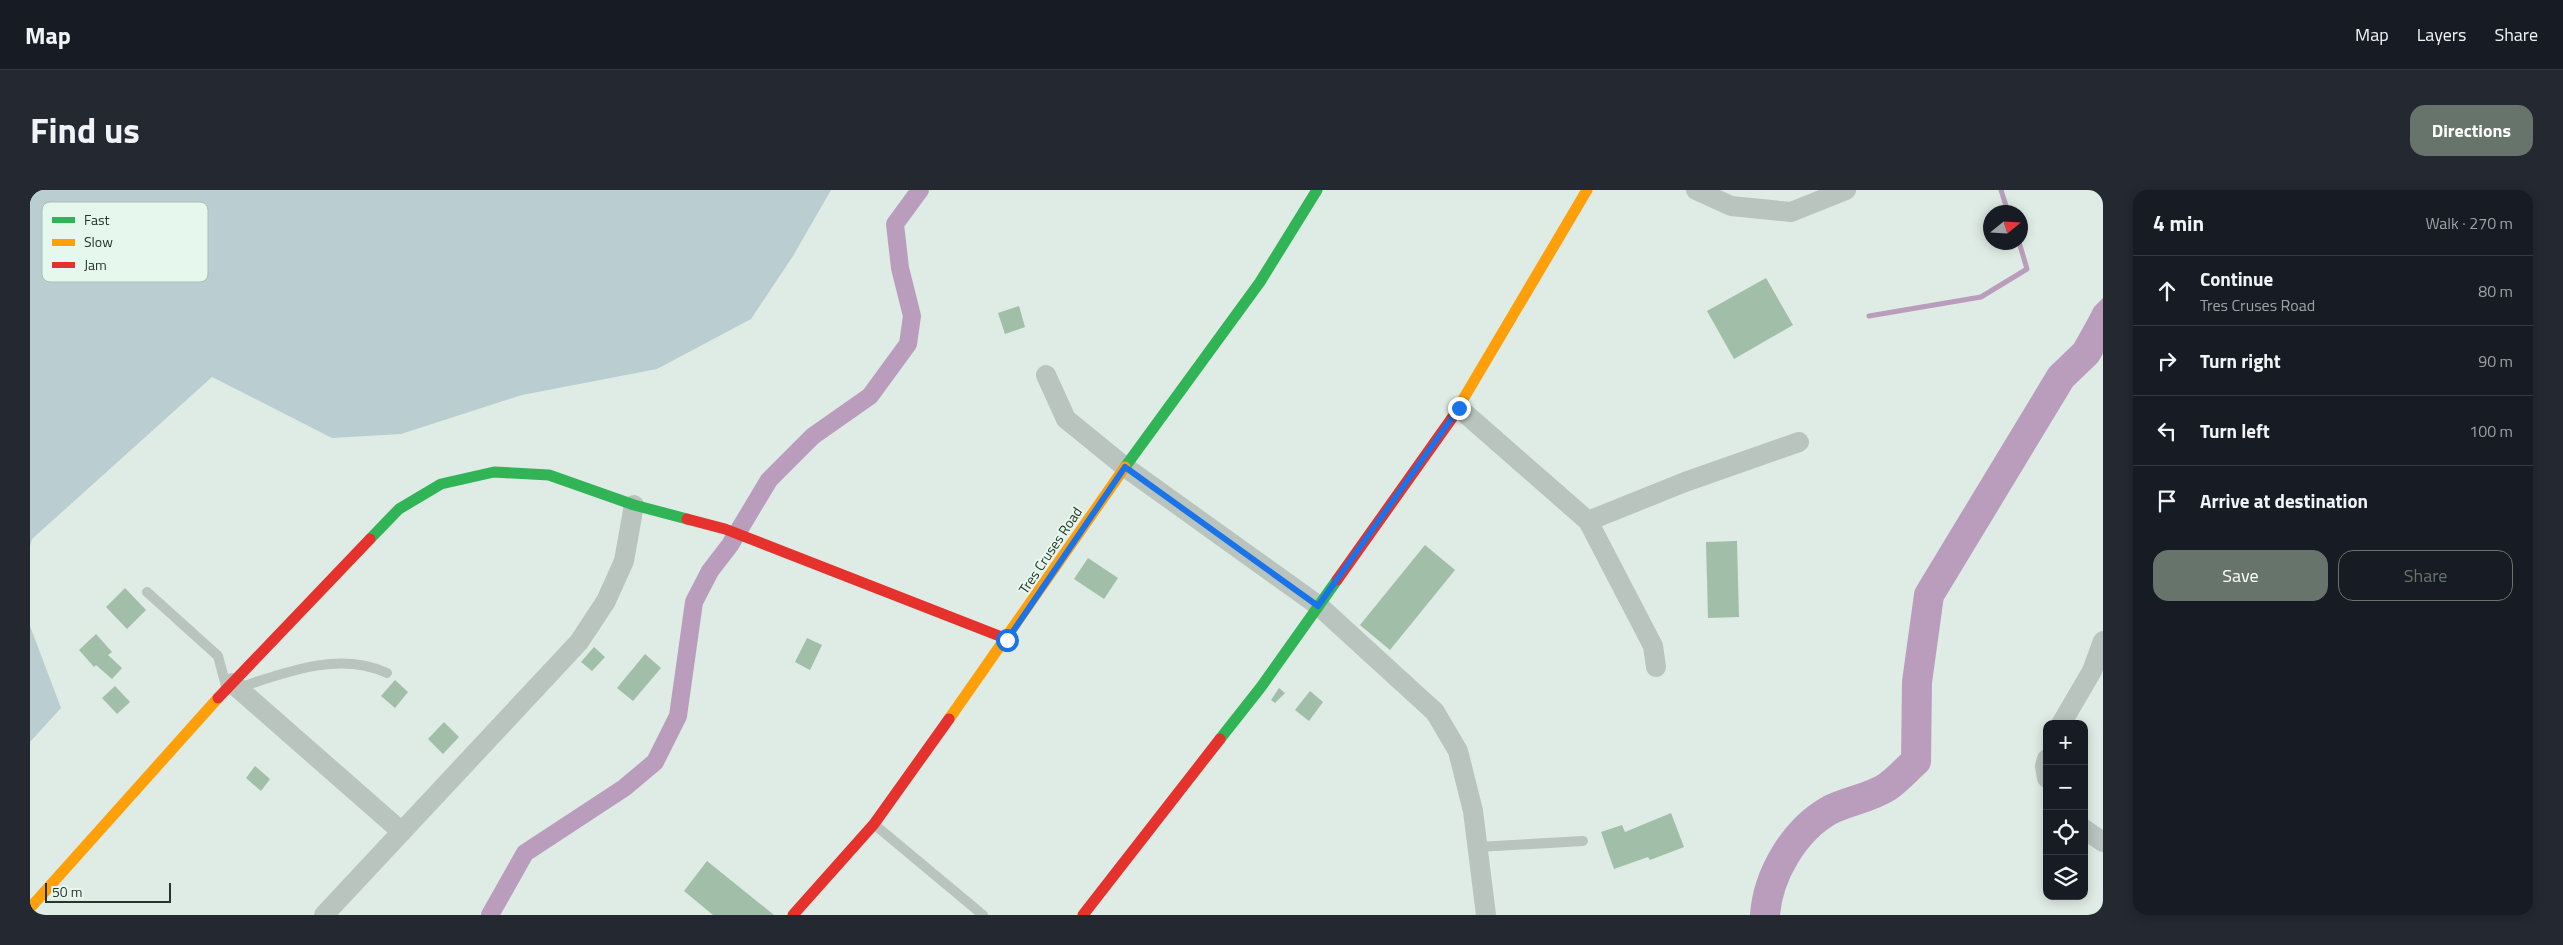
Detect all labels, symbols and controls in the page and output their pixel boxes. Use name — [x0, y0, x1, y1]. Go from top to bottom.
text: Map — [25, 17, 71, 53]
text: Map — [2355, 21, 2389, 48]
text: Layers — [2417, 21, 2466, 48]
text: Share — [2494, 21, 2538, 48]
text: Find us — [30, 103, 140, 157]
button: Directions — [2410, 105, 2533, 156]
legend — [42, 202, 208, 282]
north arrow — [1983, 205, 2028, 250]
text: 4 min — [2153, 207, 2204, 239]
text: Fast — [84, 209, 109, 230]
text: Walk · 270 m — [2425, 211, 2513, 235]
text: Slow — [84, 231, 113, 252]
text: Jam — [84, 254, 107, 275]
text: Continue — [2200, 264, 2273, 293]
icon: ahead — [2153, 277, 2181, 305]
text: 80 m — [2478, 279, 2513, 303]
text: Tres Cruses Road — [2200, 293, 2315, 317]
text: Turn right — [2200, 346, 2281, 375]
icon: right — [2153, 347, 2181, 375]
text: 90 m — [2478, 349, 2513, 373]
route end — [1448, 397, 1471, 420]
text: Turn left — [2200, 416, 2270, 445]
icon: left — [2153, 417, 2181, 445]
text: 100 m — [2469, 419, 2513, 443]
text: Arrive at destination — [2200, 486, 2368, 515]
icon: arrive — [2153, 487, 2181, 515]
street label: Tres Cruses Road — [1013, 502, 1087, 598]
button: Save — [2153, 550, 2328, 601]
button: Share — [2338, 550, 2513, 601]
route start — [996, 629, 1019, 652]
map controls — [2043, 720, 2088, 900]
button: + — [2043, 720, 2088, 765]
button: − — [2043, 765, 2088, 810]
button: locate — [2043, 810, 2088, 855]
button: layers — [2043, 855, 2088, 900]
scale bar — [45, 880, 171, 903]
text: 50 m — [52, 881, 82, 902]

